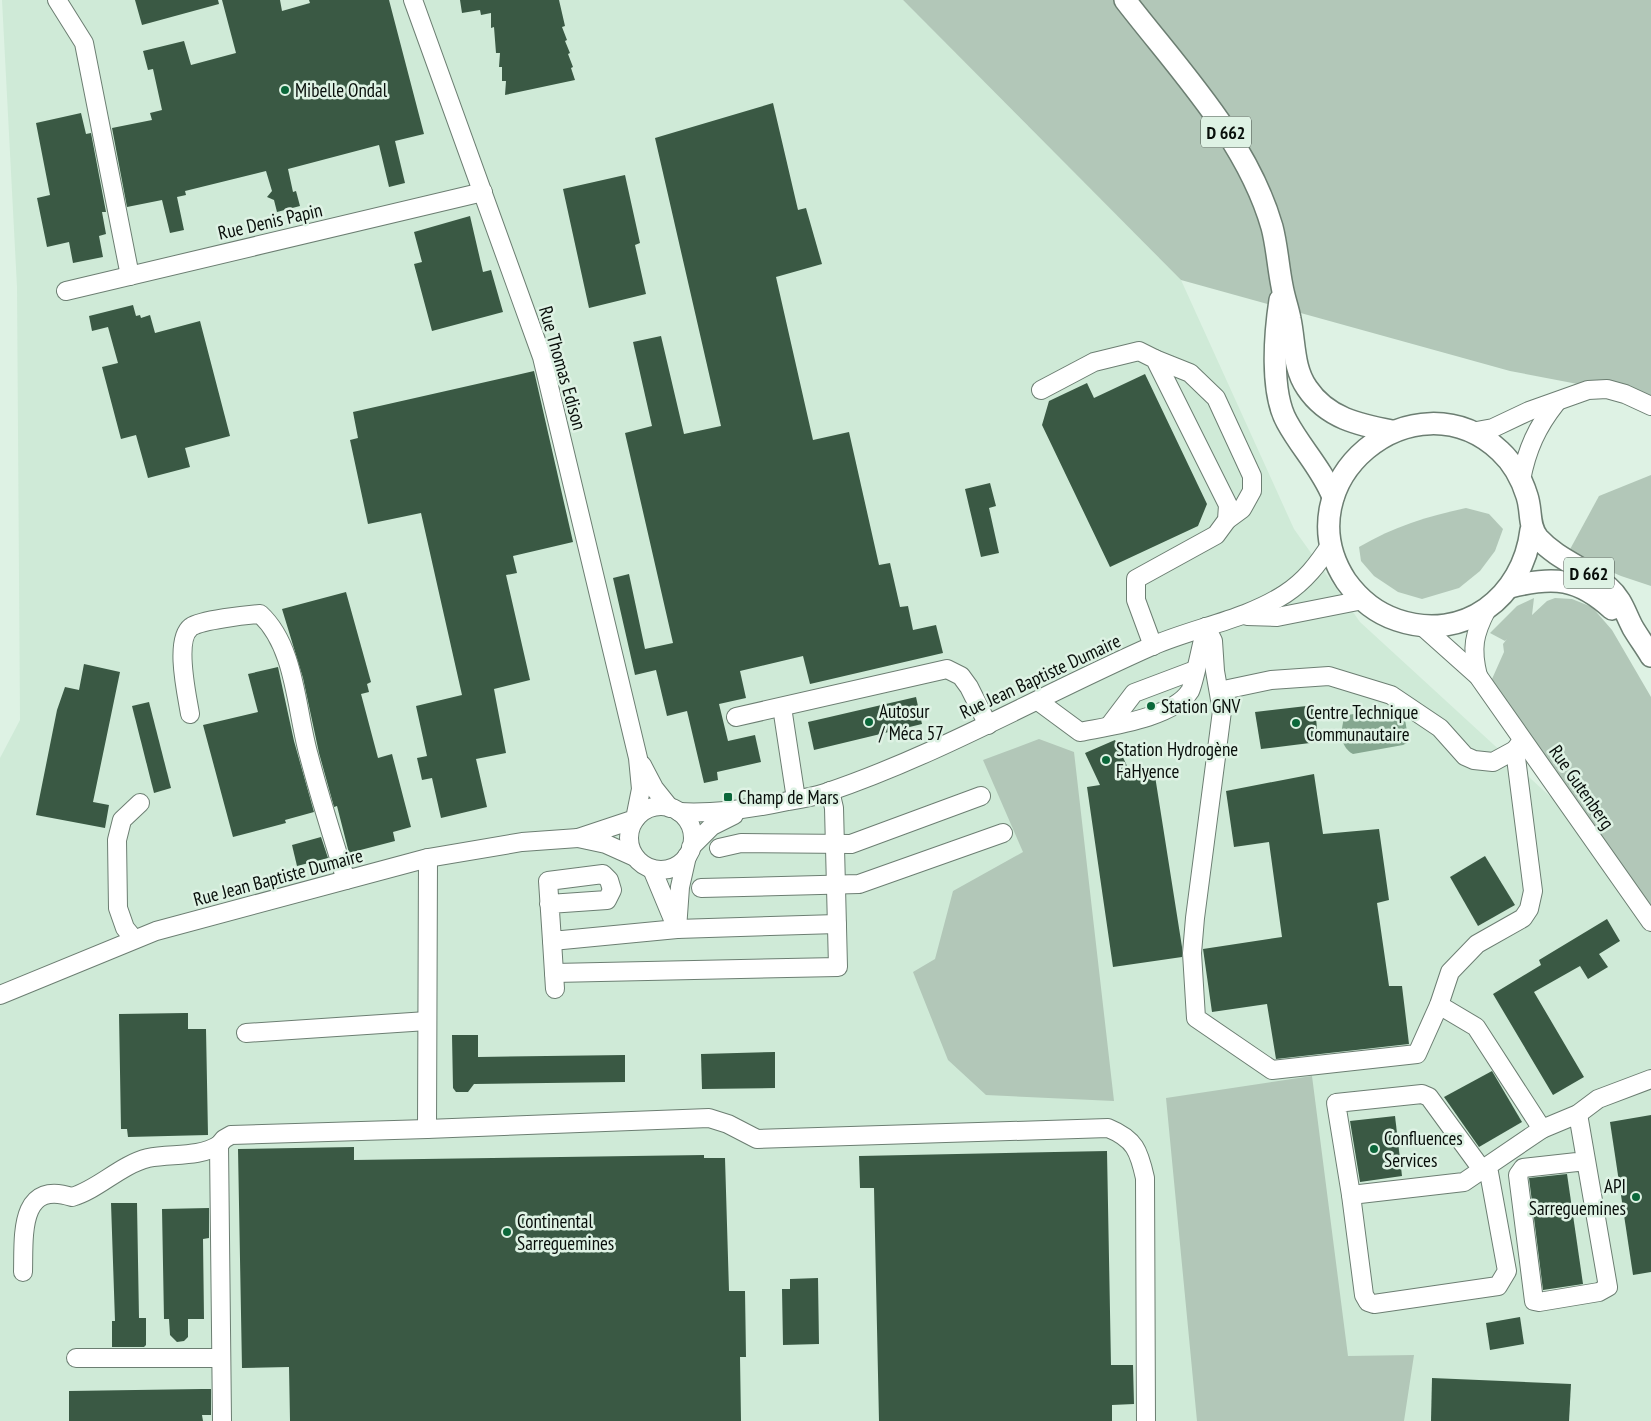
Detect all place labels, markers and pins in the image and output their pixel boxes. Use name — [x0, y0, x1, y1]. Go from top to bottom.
place label: Mibelle Ondal — [295, 78, 388, 102]
marker: Mibelle Ondal — [279, 84, 291, 96]
place label: Station GNV — [1161, 694, 1240, 718]
place label: Autosur / Méca 57 — [878, 699, 944, 745]
marker: Station GNV — [1145, 700, 1157, 712]
place label: Centre Technique Communautaire — [1306, 700, 1418, 746]
marker: Autosur / Méca 57 — [863, 716, 875, 728]
marker: Centre Technique Communautaire — [1290, 717, 1302, 729]
place label: Station Hydrogène FaHyence — [1116, 737, 1238, 783]
marker: Station Hydrogène FaHyence — [1100, 754, 1112, 766]
place label: Champ de Mars — [738, 785, 839, 809]
marker: Champ de Mars — [722, 791, 734, 803]
place label: Confluences Services — [1384, 1126, 1463, 1172]
marker: Confluences Services — [1368, 1143, 1380, 1155]
place label: API Sarreguemines — [1529, 1174, 1626, 1220]
marker: API Sarreguemines — [1630, 1191, 1642, 1203]
place label: Continental Sarreguemines — [517, 1209, 614, 1255]
marker: Continental Sarreguemines — [501, 1226, 513, 1238]

